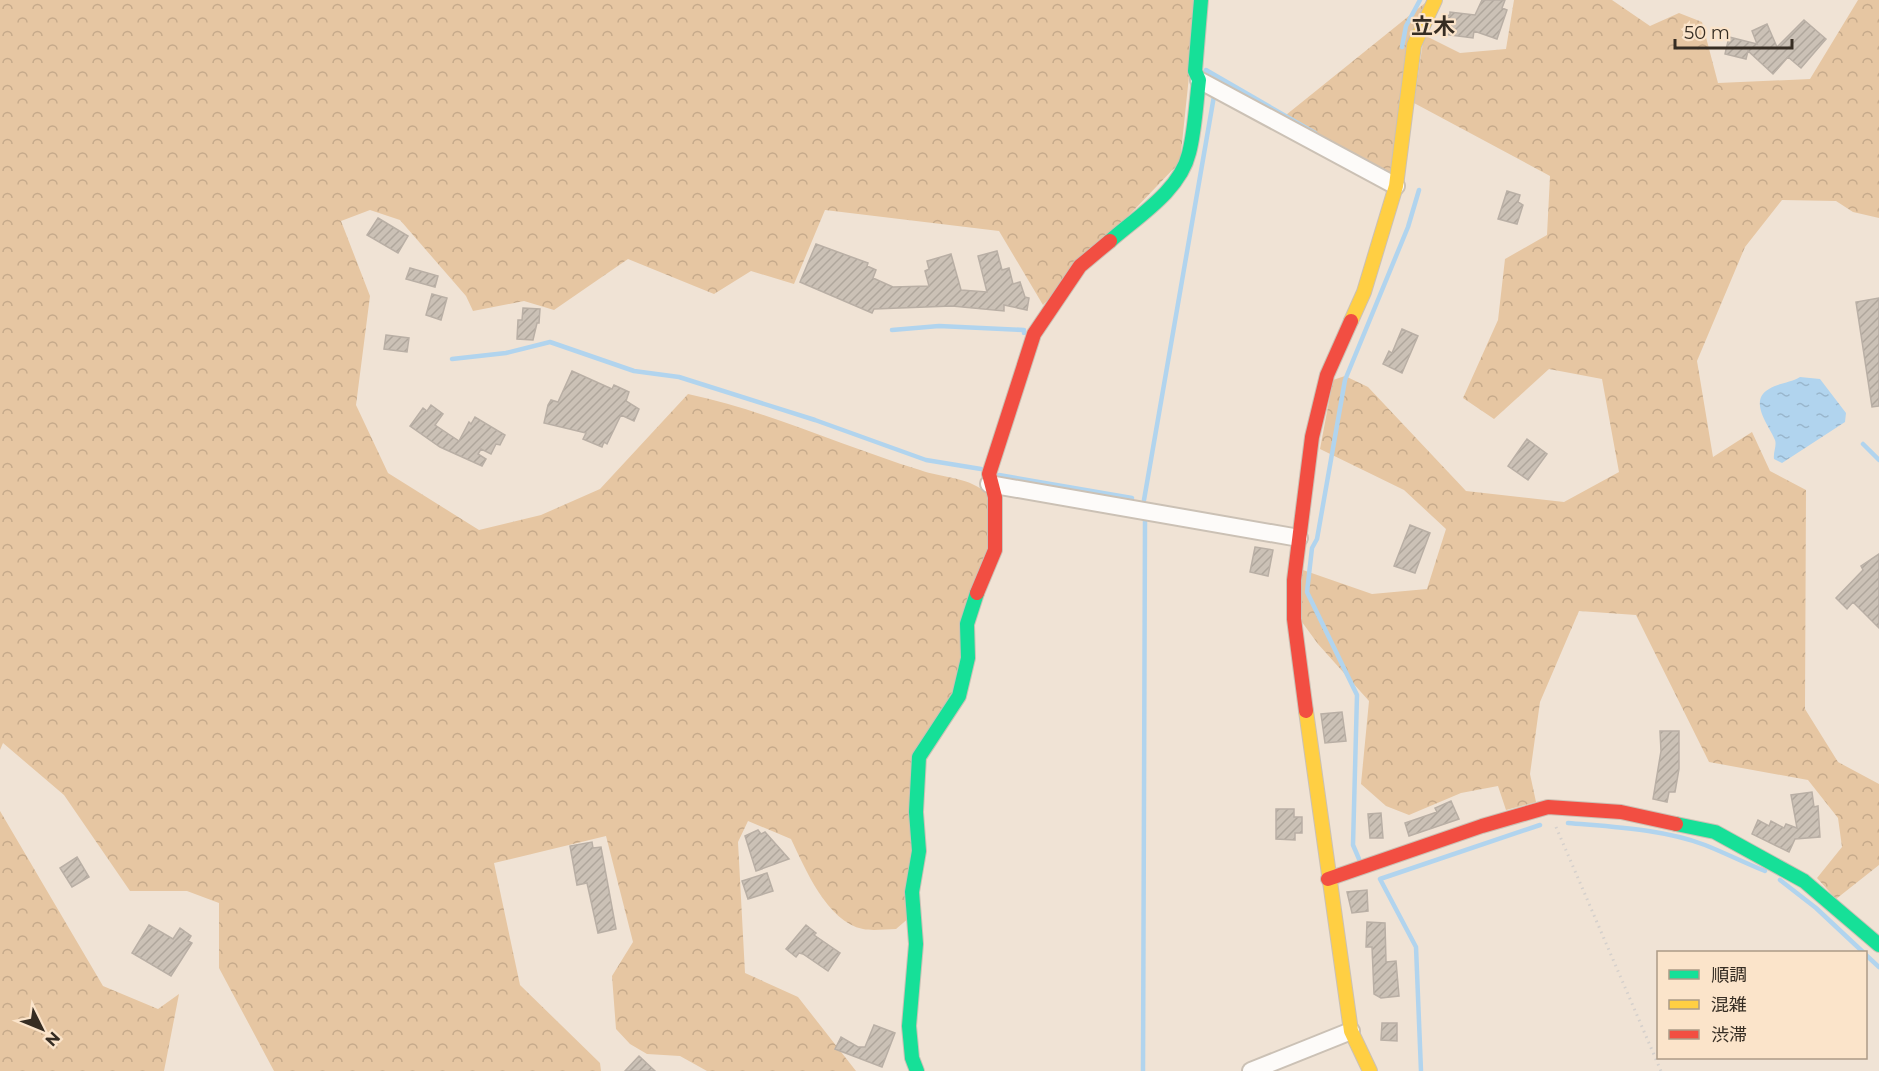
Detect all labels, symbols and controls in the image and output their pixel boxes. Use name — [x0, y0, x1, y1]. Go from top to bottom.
scale bar — [1675, 12, 1792, 50]
district label: 立木 — [1411, 13, 1455, 40]
text: 50 m — [1684, 22, 1730, 44]
legend — [1657, 951, 1867, 1059]
text: 順調 — [1711, 964, 1747, 986]
text: 混雑 — [1711, 994, 1747, 1016]
north arrow — [12, 999, 72, 1059]
text: 渋滞 — [1711, 1024, 1747, 1046]
text: N — [41, 1028, 64, 1050]

